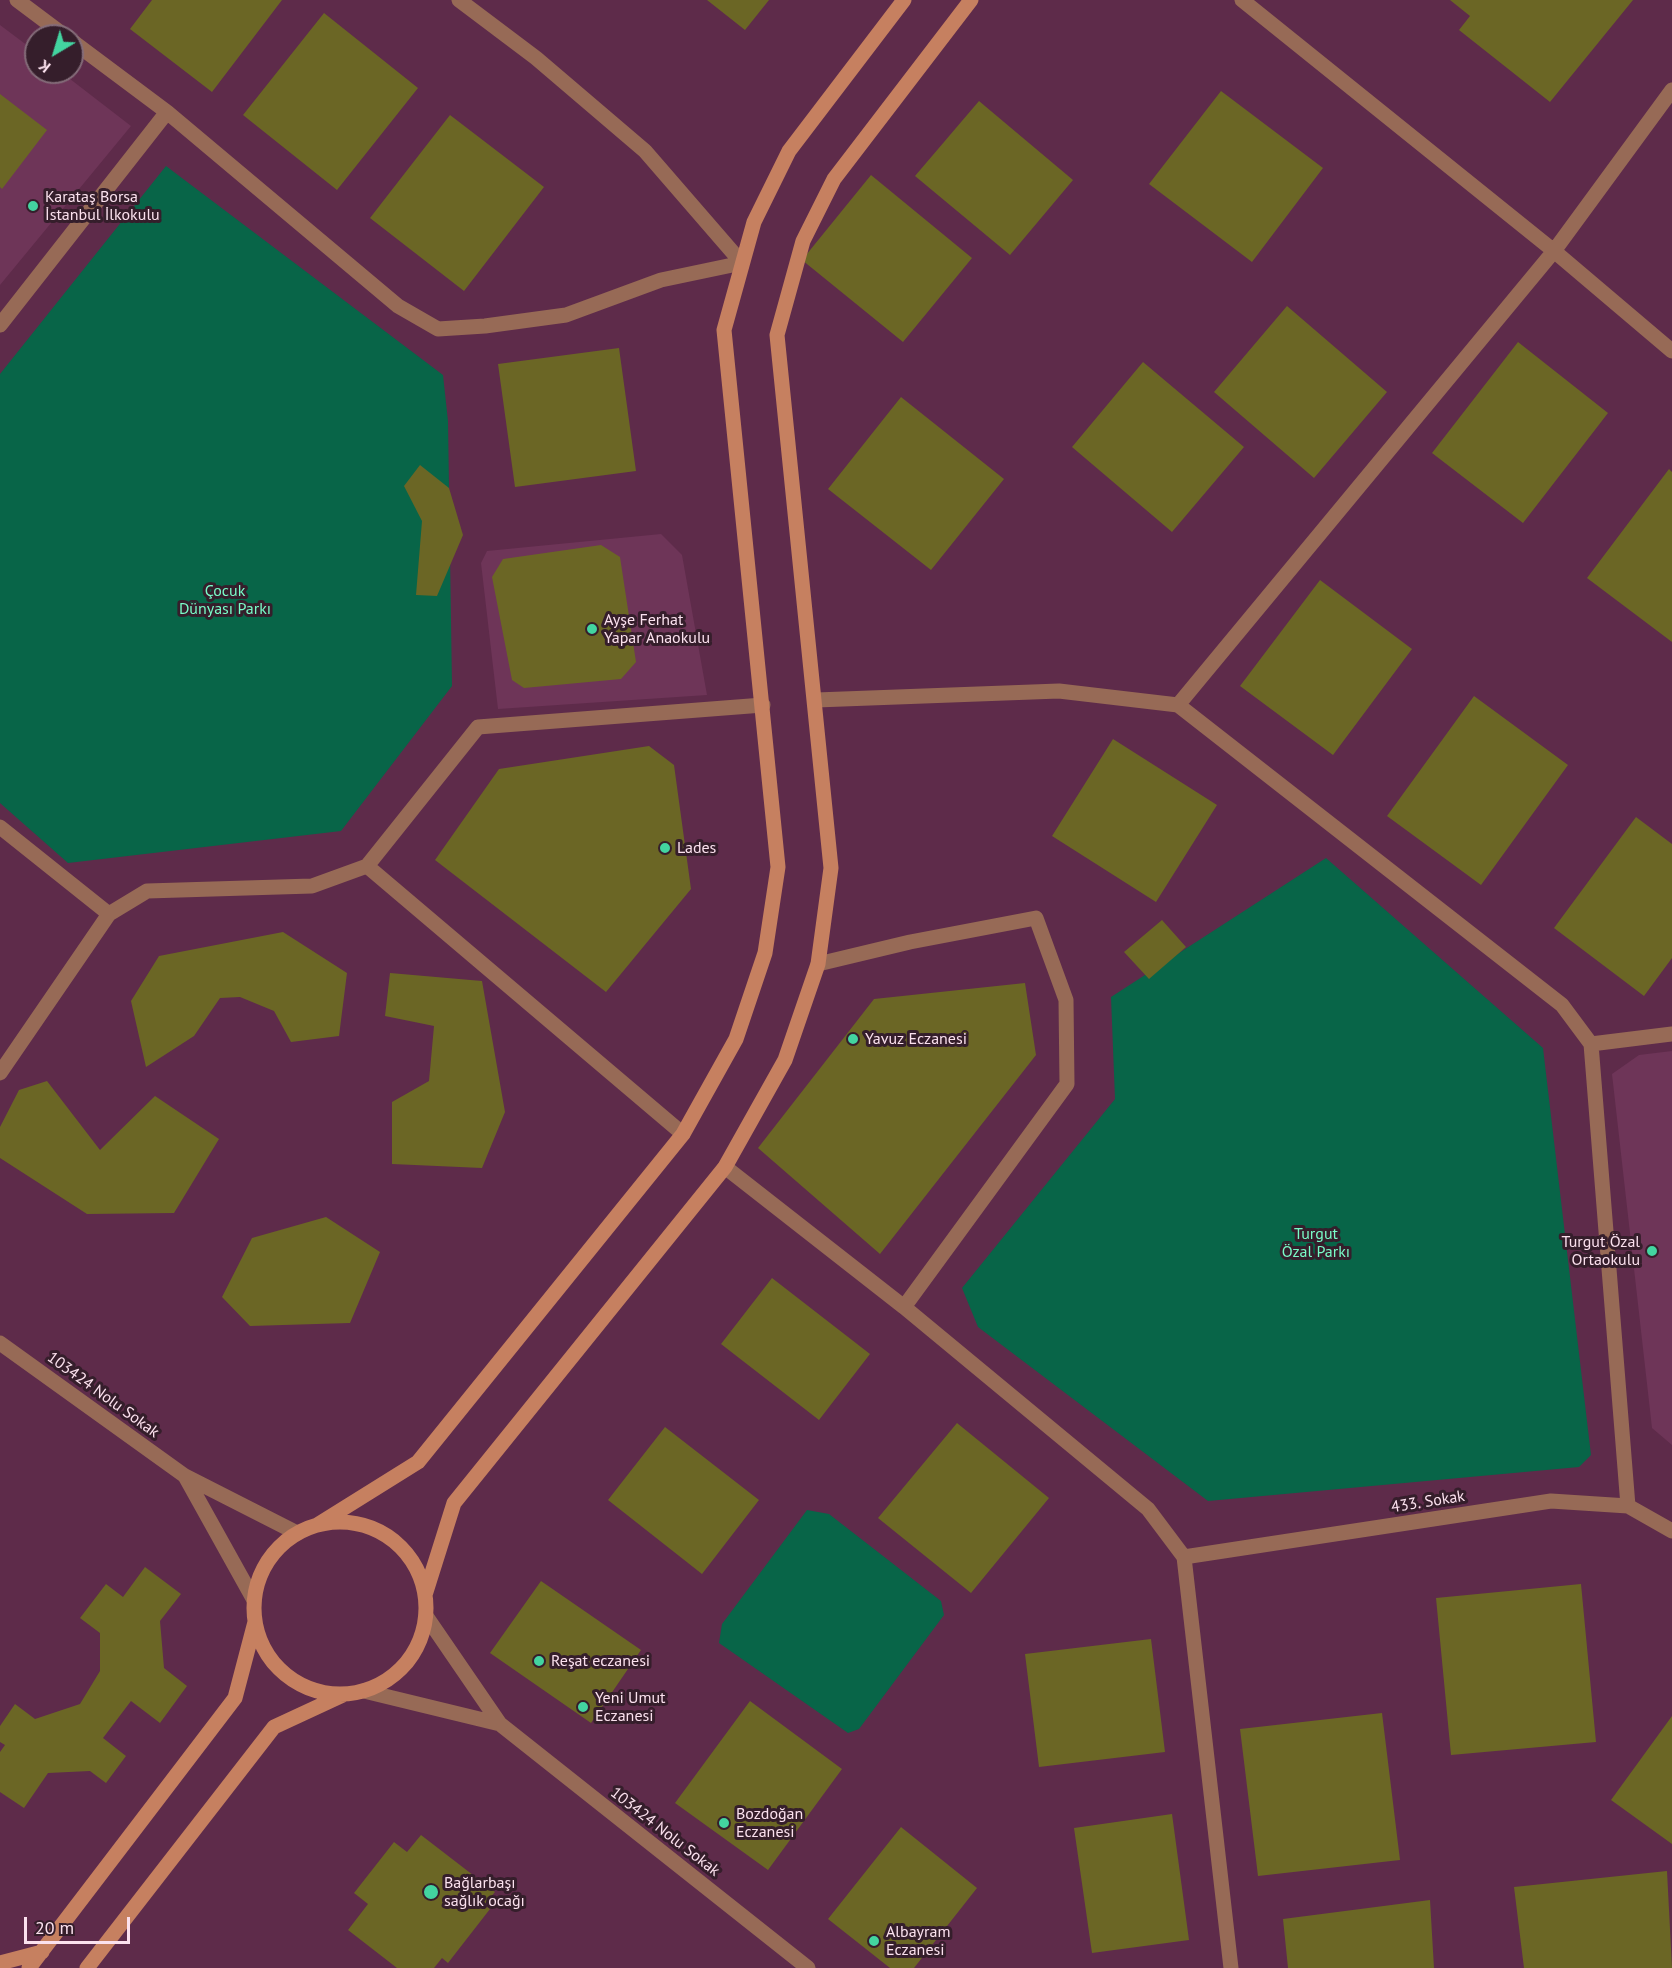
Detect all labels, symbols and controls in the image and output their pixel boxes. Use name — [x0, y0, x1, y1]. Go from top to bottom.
north arrow — [24, 24, 84, 84]
text: K — [34, 56, 54, 78]
place label: Karataş Borsa İstanbul İlkokulu — [45, 187, 160, 225]
marker: Karataş Borsa İstanbul İlkokulu — [26, 199, 40, 213]
park label: Çocuk Dünyası Parkı — [179, 581, 271, 619]
place label: Ayşe Ferhat Yapar Anaokulu — [604, 610, 710, 648]
marker: Ayşe Ferhat Yapar Anaokulu — [585, 622, 599, 636]
place label: Lades — [677, 838, 716, 858]
marker: Lades — [658, 841, 672, 855]
place label: Yavuz Eczanesi — [865, 1029, 967, 1049]
marker: Yavuz Eczanesi — [846, 1032, 860, 1046]
park label: Turgut Özal Parkı — [1282, 1224, 1350, 1262]
place label: Turgut Özal Ortaokulu — [1561, 1232, 1640, 1270]
marker: Turgut Özal Ortaokulu — [1645, 1244, 1659, 1258]
street label: 103424 Nolu Sokak — [43, 1348, 163, 1442]
street label: 433. Sokak — [1390, 1487, 1466, 1517]
place label: Reşat eczanesi — [551, 1651, 650, 1671]
marker: Reşat eczanesi — [532, 1654, 546, 1668]
place label: Yeni Umut Eczanesi — [595, 1688, 665, 1726]
marker: Yeni Umut Eczanesi — [576, 1700, 590, 1714]
street label: 103424 Nolu Sokak — [606, 1783, 724, 1881]
place label: Bozdoğan Eczanesi — [736, 1804, 803, 1842]
marker: Bozdoğan Eczanesi — [717, 1816, 731, 1830]
place label: Bağlarbaşı sağlık ocağı — [444, 1873, 525, 1911]
marker: Bağlarbaşı sağlık ocağı — [422, 1883, 440, 1901]
scale bar — [27, 1905, 134, 1943]
text: 20 m — [35, 1916, 74, 1939]
place label: Albayram Eczanesi — [886, 1922, 950, 1960]
marker: Albayram Eczanesi — [867, 1934, 881, 1948]

